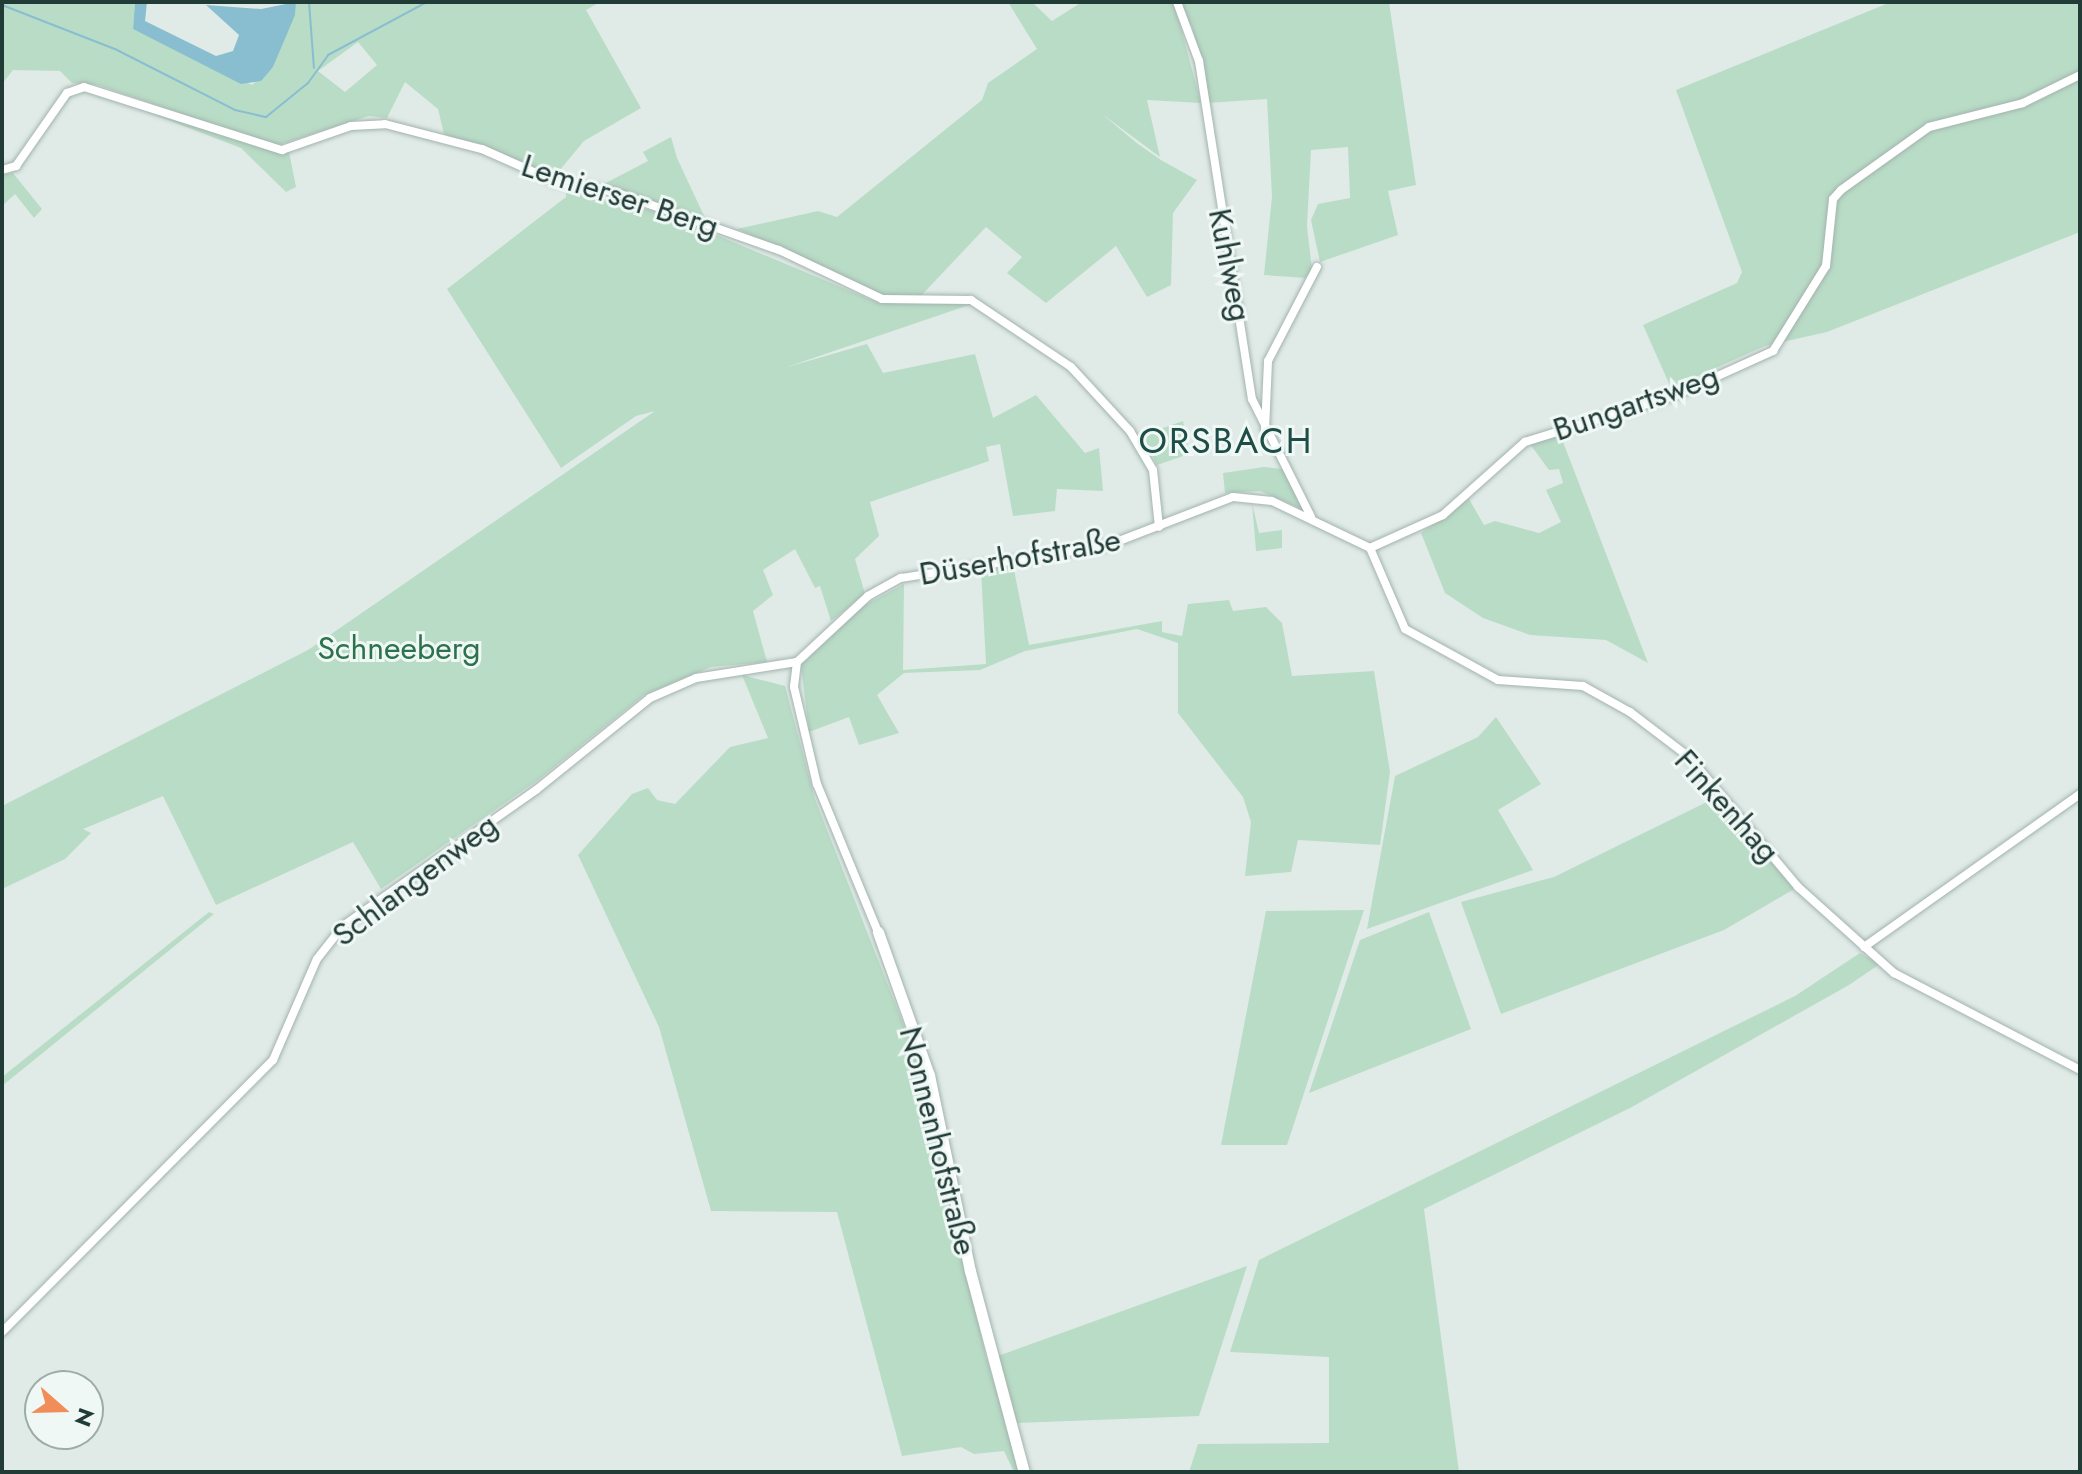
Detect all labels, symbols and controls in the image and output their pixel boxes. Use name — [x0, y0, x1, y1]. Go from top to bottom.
street label: Lemierser Berg — [517, 146, 723, 246]
street label: Kuhlweg — [1200, 205, 1260, 325]
street label: Bungartsweg — [1548, 357, 1724, 449]
district label: ORSBACH — [1139, 419, 1313, 463]
street label: Düserhofstraße — [916, 520, 1124, 594]
park label: Schneeberg — [318, 629, 480, 667]
street label: Finkenhag — [1666, 742, 1788, 870]
street label: Schlangenweg — [325, 806, 505, 954]
street label: Nonnenhofstraße — [891, 1023, 985, 1259]
north arrow — [24, 1370, 104, 1450]
text: N — [67, 1404, 103, 1431]

